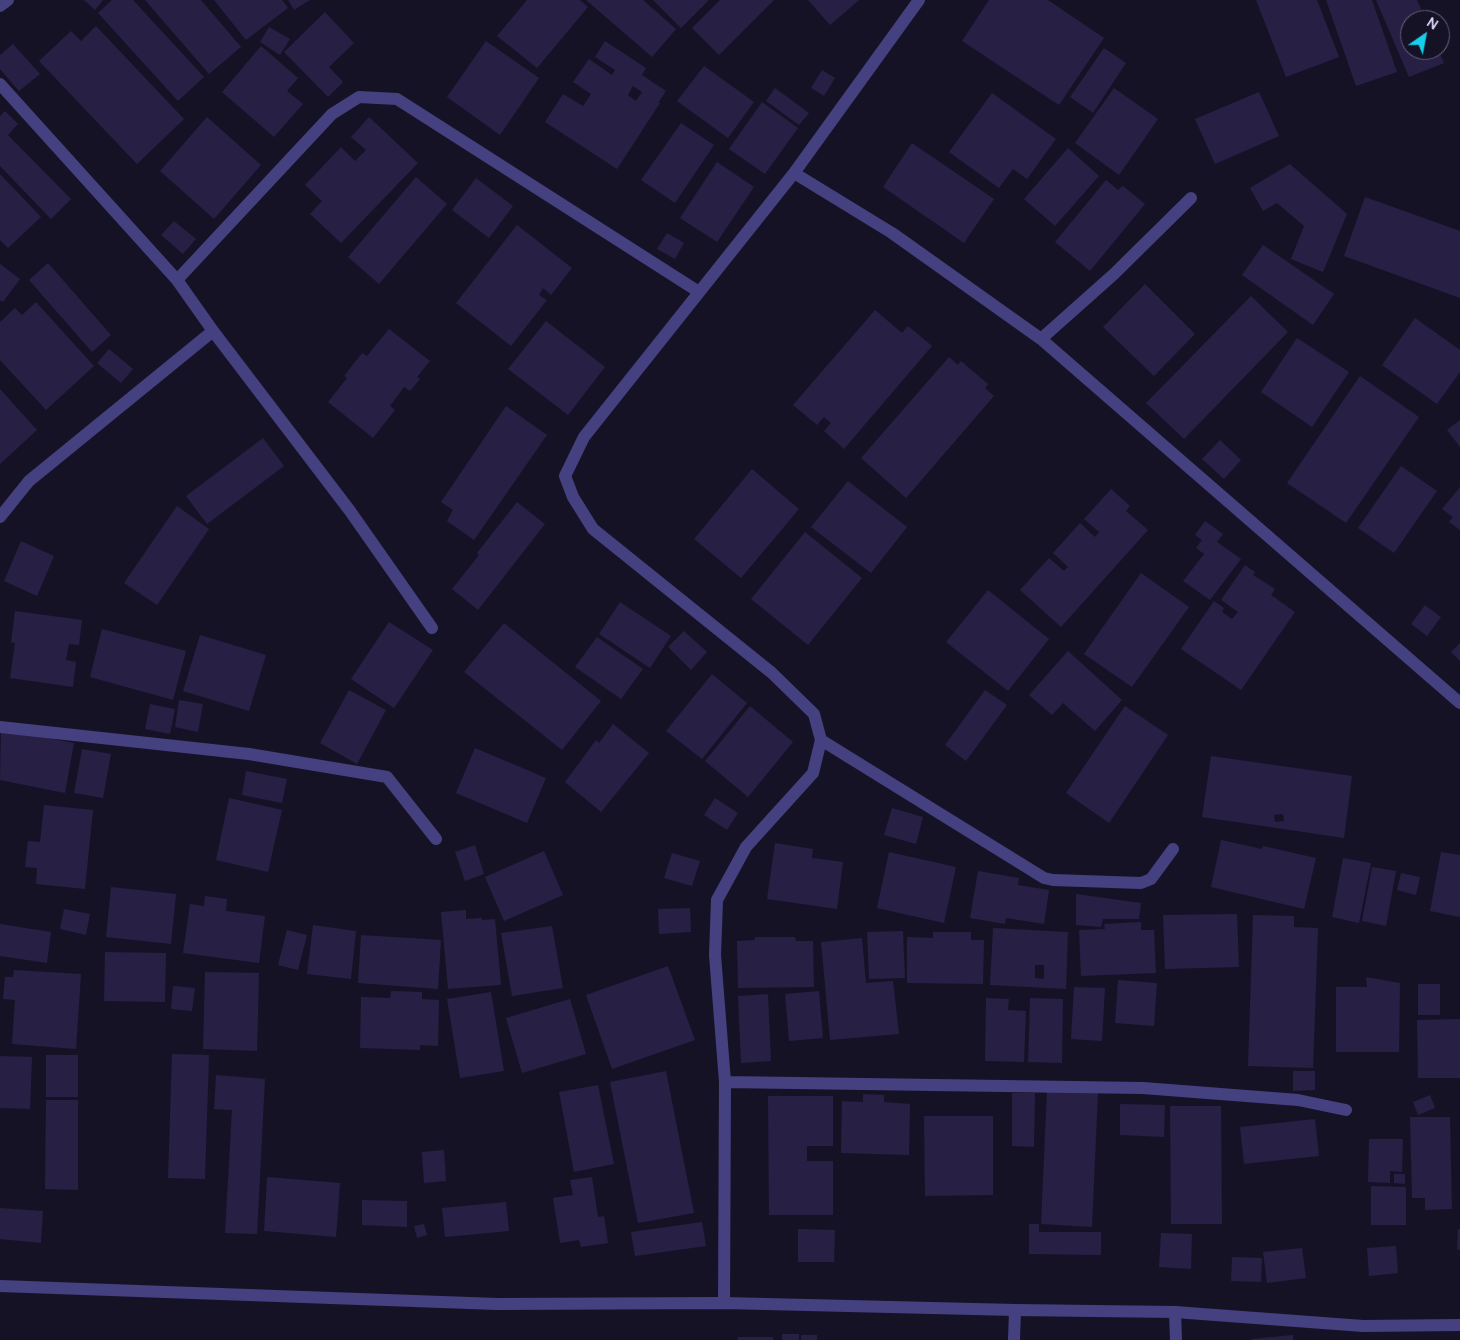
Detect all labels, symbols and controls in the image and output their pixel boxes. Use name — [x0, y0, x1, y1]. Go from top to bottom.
north arrow — [1400, 10, 1450, 60]
text: N — [1424, 12, 1442, 34]

